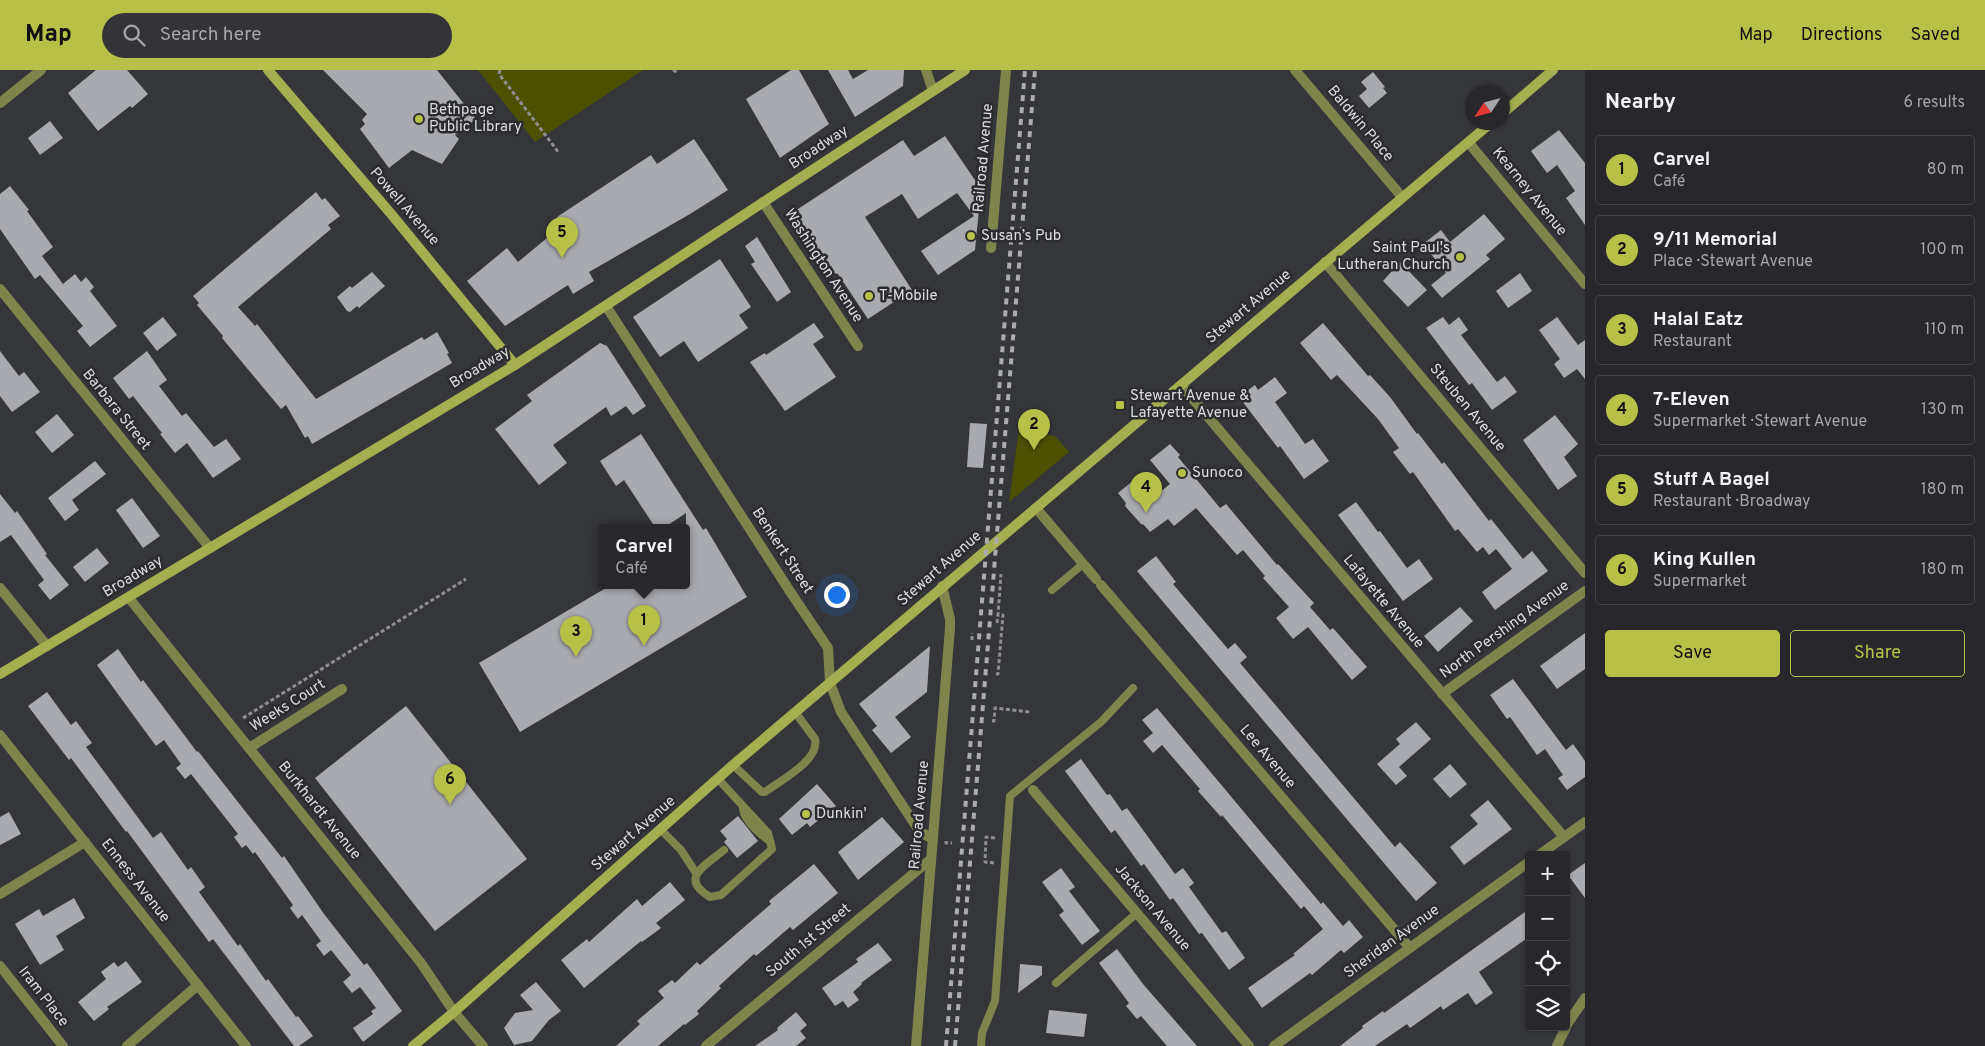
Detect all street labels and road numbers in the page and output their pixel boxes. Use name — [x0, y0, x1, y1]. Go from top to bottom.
street label: Baldwin Place — [1323, 82, 1397, 166]
street label: Railroad Avenue — [970, 103, 998, 213]
street label: Broadway — [786, 122, 852, 174]
street label: Kearney Avenue — [1487, 144, 1571, 240]
street label: Powell Avenue — [365, 164, 443, 250]
street label: Washington Avenue — [779, 206, 867, 326]
street label: Stewart Avenue — [1202, 266, 1296, 348]
street label: Broadway — [446, 343, 514, 393]
street label: Steuben Avenue — [1425, 360, 1509, 456]
street label: Barbara Street — [78, 366, 154, 454]
street label: Benkert Street — [747, 504, 817, 598]
street label: Stewart Avenue — [894, 527, 986, 611]
street label: Lafayette Avenue — [1338, 551, 1428, 653]
street label: Broadway — [99, 552, 167, 602]
street label: North Pershing Avenue — [1437, 577, 1573, 683]
street label: Weeks Court — [247, 675, 329, 737]
street label: Lee Avenue — [1235, 721, 1299, 793]
street label: Burkhardt Avenue — [273, 758, 365, 864]
street label: Railroad Avenue — [906, 760, 934, 870]
street label: Stewart Avenue — [588, 792, 680, 876]
street label: Enness Avenue — [96, 835, 174, 927]
street label: Jackson Avenue — [1110, 860, 1194, 956]
street label: South 1st Street — [762, 900, 856, 982]
street label: Sheridan Avenue — [1341, 901, 1443, 983]
street label: Iram Place — [14, 963, 72, 1031]

